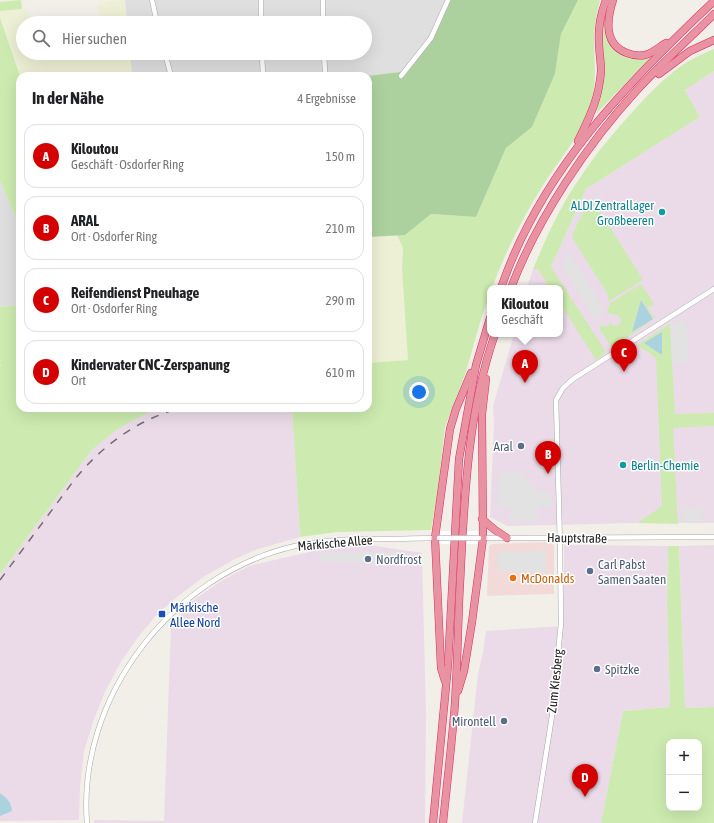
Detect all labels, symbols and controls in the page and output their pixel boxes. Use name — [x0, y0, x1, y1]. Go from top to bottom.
search box — [16, 16, 372, 60]
icon: search — [30, 27, 52, 49]
text: Hier suchen — [62, 30, 127, 47]
text: In der Nähe — [32, 88, 104, 108]
text: 4 Ergebnisse — [297, 91, 356, 106]
text: Kiloutou — [71, 140, 118, 157]
text: A — [43, 149, 49, 164]
text: 150 m — [326, 149, 355, 164]
text: Geschäft · Osdorfer Ring — [71, 157, 184, 172]
place label: ALDI Zentrallager Großbeeren — [571, 198, 654, 228]
marker: ALDI Zentrallager Großbeeren — [657, 207, 667, 217]
text: ARAL — [71, 212, 99, 229]
text: B — [43, 221, 49, 236]
text: 210 m — [326, 221, 355, 236]
text: Ort · Osdorfer Ring — [71, 229, 157, 244]
text: Reifendienst Pneuhage — [71, 284, 199, 301]
popup — [487, 285, 563, 337]
text: C — [43, 293, 49, 308]
text: 290 m — [326, 293, 355, 308]
text: Kiloutou — [501, 295, 549, 312]
text: Ort · Osdorfer Ring — [71, 301, 157, 316]
text: Geschäft — [501, 312, 543, 327]
pin: C — [611, 339, 637, 372]
pin: A — [512, 350, 538, 383]
text: Kindervater CNC-Zerspanung — [71, 356, 230, 373]
text: D — [42, 365, 50, 380]
text: 610 m — [326, 365, 355, 380]
text: Ort — [71, 373, 86, 388]
your location — [409, 382, 429, 402]
place label: Aral — [494, 439, 514, 454]
marker: Aral — [516, 441, 526, 451]
pin: B — [535, 441, 561, 474]
place label: Berlin-Chemie — [631, 458, 699, 473]
marker: Berlin-Chemie — [618, 460, 628, 470]
street label: Hauptstraße — [547, 530, 607, 546]
street label: Märkische Allee — [297, 532, 373, 554]
place label: Nordfrost — [376, 552, 422, 567]
marker: Nordfrost — [363, 554, 373, 564]
place label: Carl Pabst Samen Saaten — [598, 557, 666, 587]
marker: Carl Pabst Samen Saaten — [585, 566, 595, 576]
place label: McDonalds — [521, 571, 575, 586]
marker: McDonalds — [508, 573, 518, 583]
place label: Märkische Allee Nord — [170, 600, 220, 630]
marker: Märkische Allee Nord — [157, 609, 167, 619]
street label: Zum Kiesberg — [544, 648, 566, 714]
place label: Spitzke — [605, 662, 639, 677]
marker: Spitzke — [592, 664, 602, 674]
place label: Mirontell — [452, 714, 497, 729]
marker: Mirontell — [499, 716, 509, 726]
map controls — [666, 739, 702, 811]
button: + — [666, 739, 702, 775]
pin: D — [572, 764, 598, 797]
button: − — [666, 775, 702, 811]

